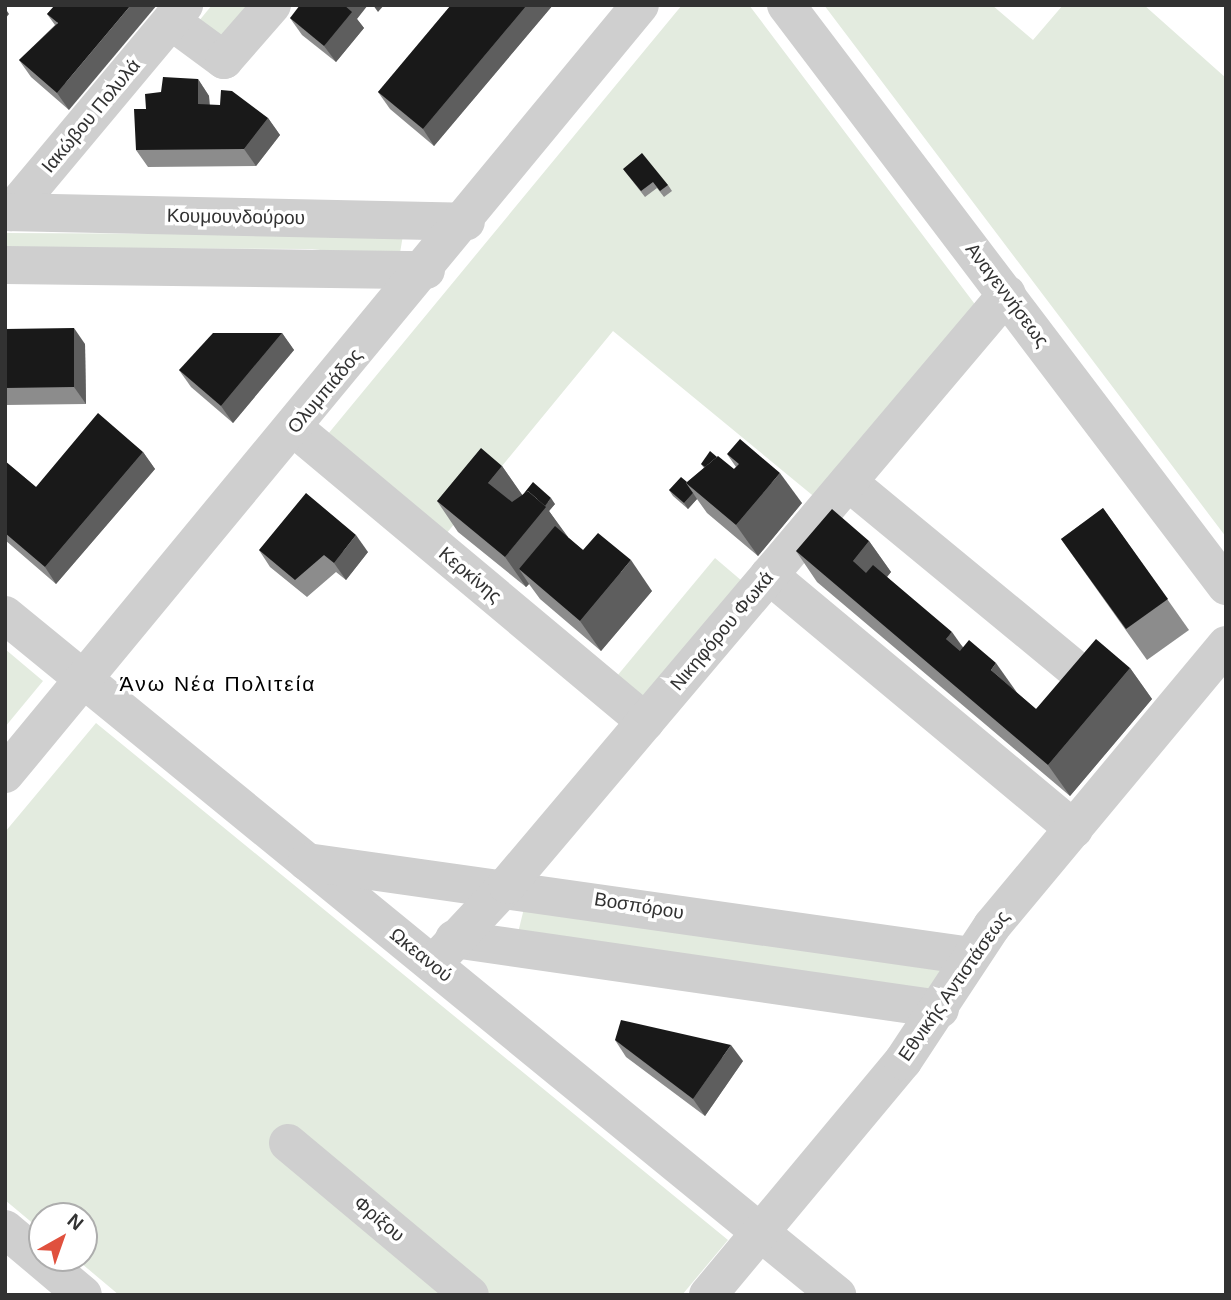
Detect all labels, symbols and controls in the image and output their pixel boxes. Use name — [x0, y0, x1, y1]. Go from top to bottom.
street label: Ιακώβου Πολυλά — [37, 55, 145, 177]
street label: Κουμουνδούρου — [167, 204, 305, 230]
street label: Αναγεννήσεως — [960, 238, 1054, 352]
street label: Ολυμπιάδος — [283, 344, 367, 438]
street label: Κερκίνης — [434, 542, 506, 608]
street label: Νικηφόρου Φωκά — [666, 567, 778, 695]
district label: Άνω Νέα Πολιτεία — [122, 671, 314, 697]
street label: Βοσπόρου — [593, 888, 685, 924]
street label: Εθνικής Αντιστάσεως — [893, 906, 1015, 1066]
street label: Ωκεανού — [385, 923, 457, 987]
street label: Φρίξου — [349, 1191, 409, 1247]
north arrow — [28, 1202, 98, 1272]
text: N — [64, 1210, 88, 1235]

